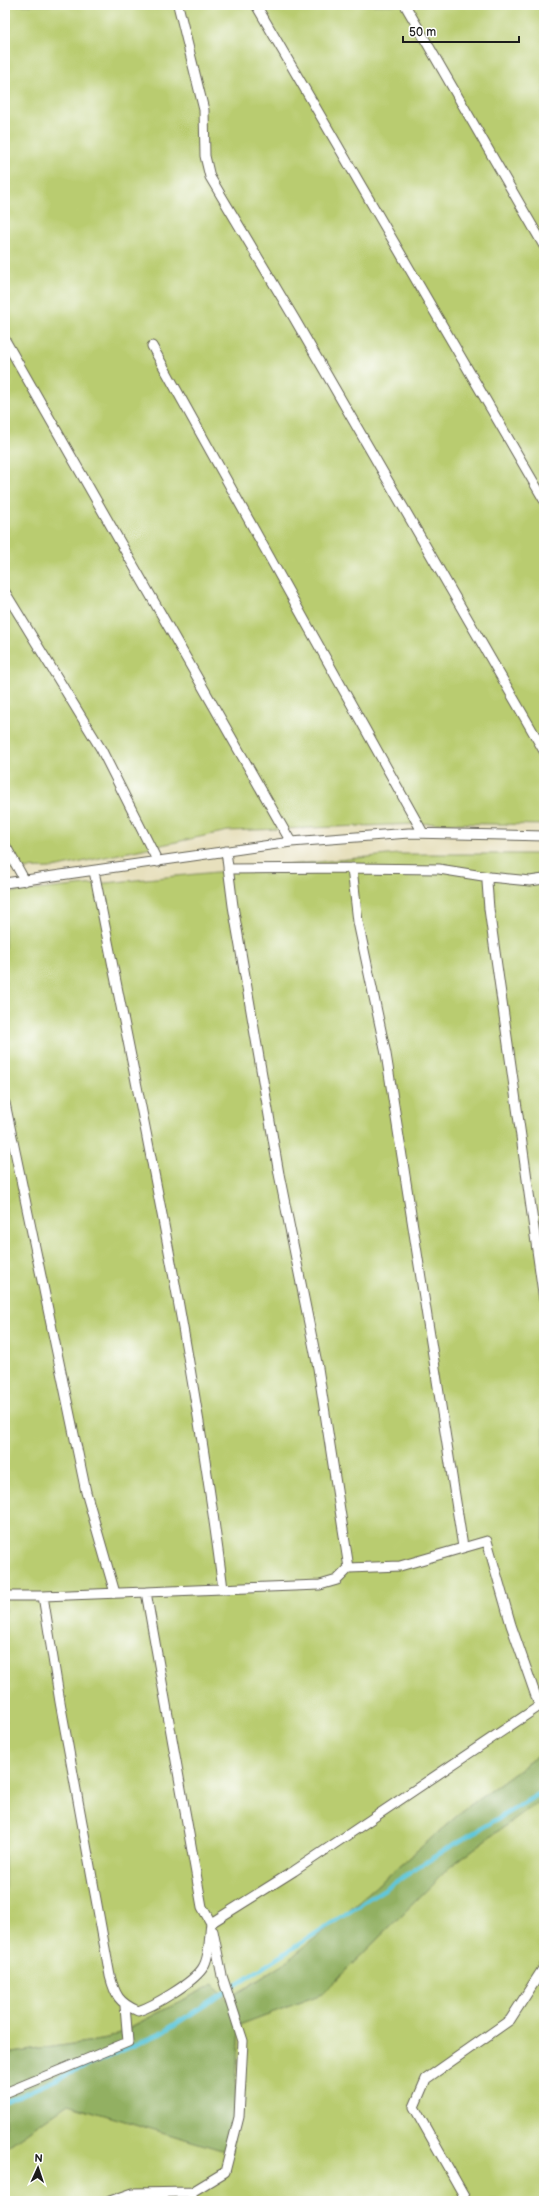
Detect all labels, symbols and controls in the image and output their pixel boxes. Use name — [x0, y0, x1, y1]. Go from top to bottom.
scale bar — [403, 18, 519, 44]
text: 50 m — [409, 25, 436, 40]
north arrow — [18, 2148, 58, 2188]
text: N — [34, 2152, 43, 2165]

